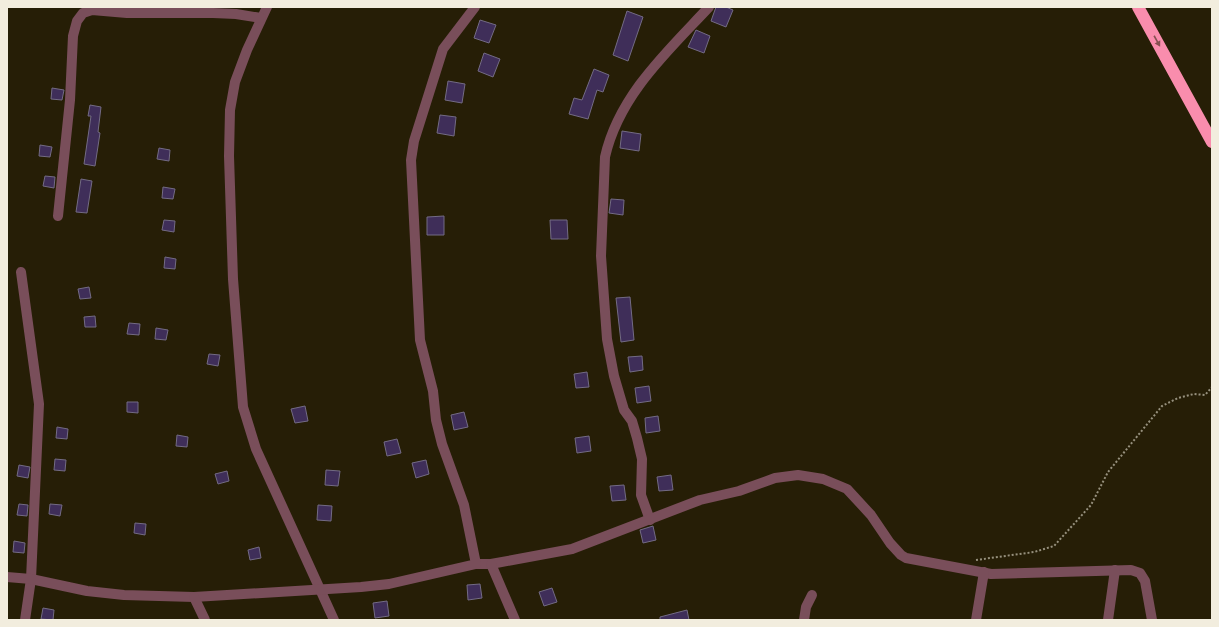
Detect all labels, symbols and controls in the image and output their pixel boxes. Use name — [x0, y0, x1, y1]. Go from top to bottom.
one-way arrow — [1153, 35, 1160, 47]

